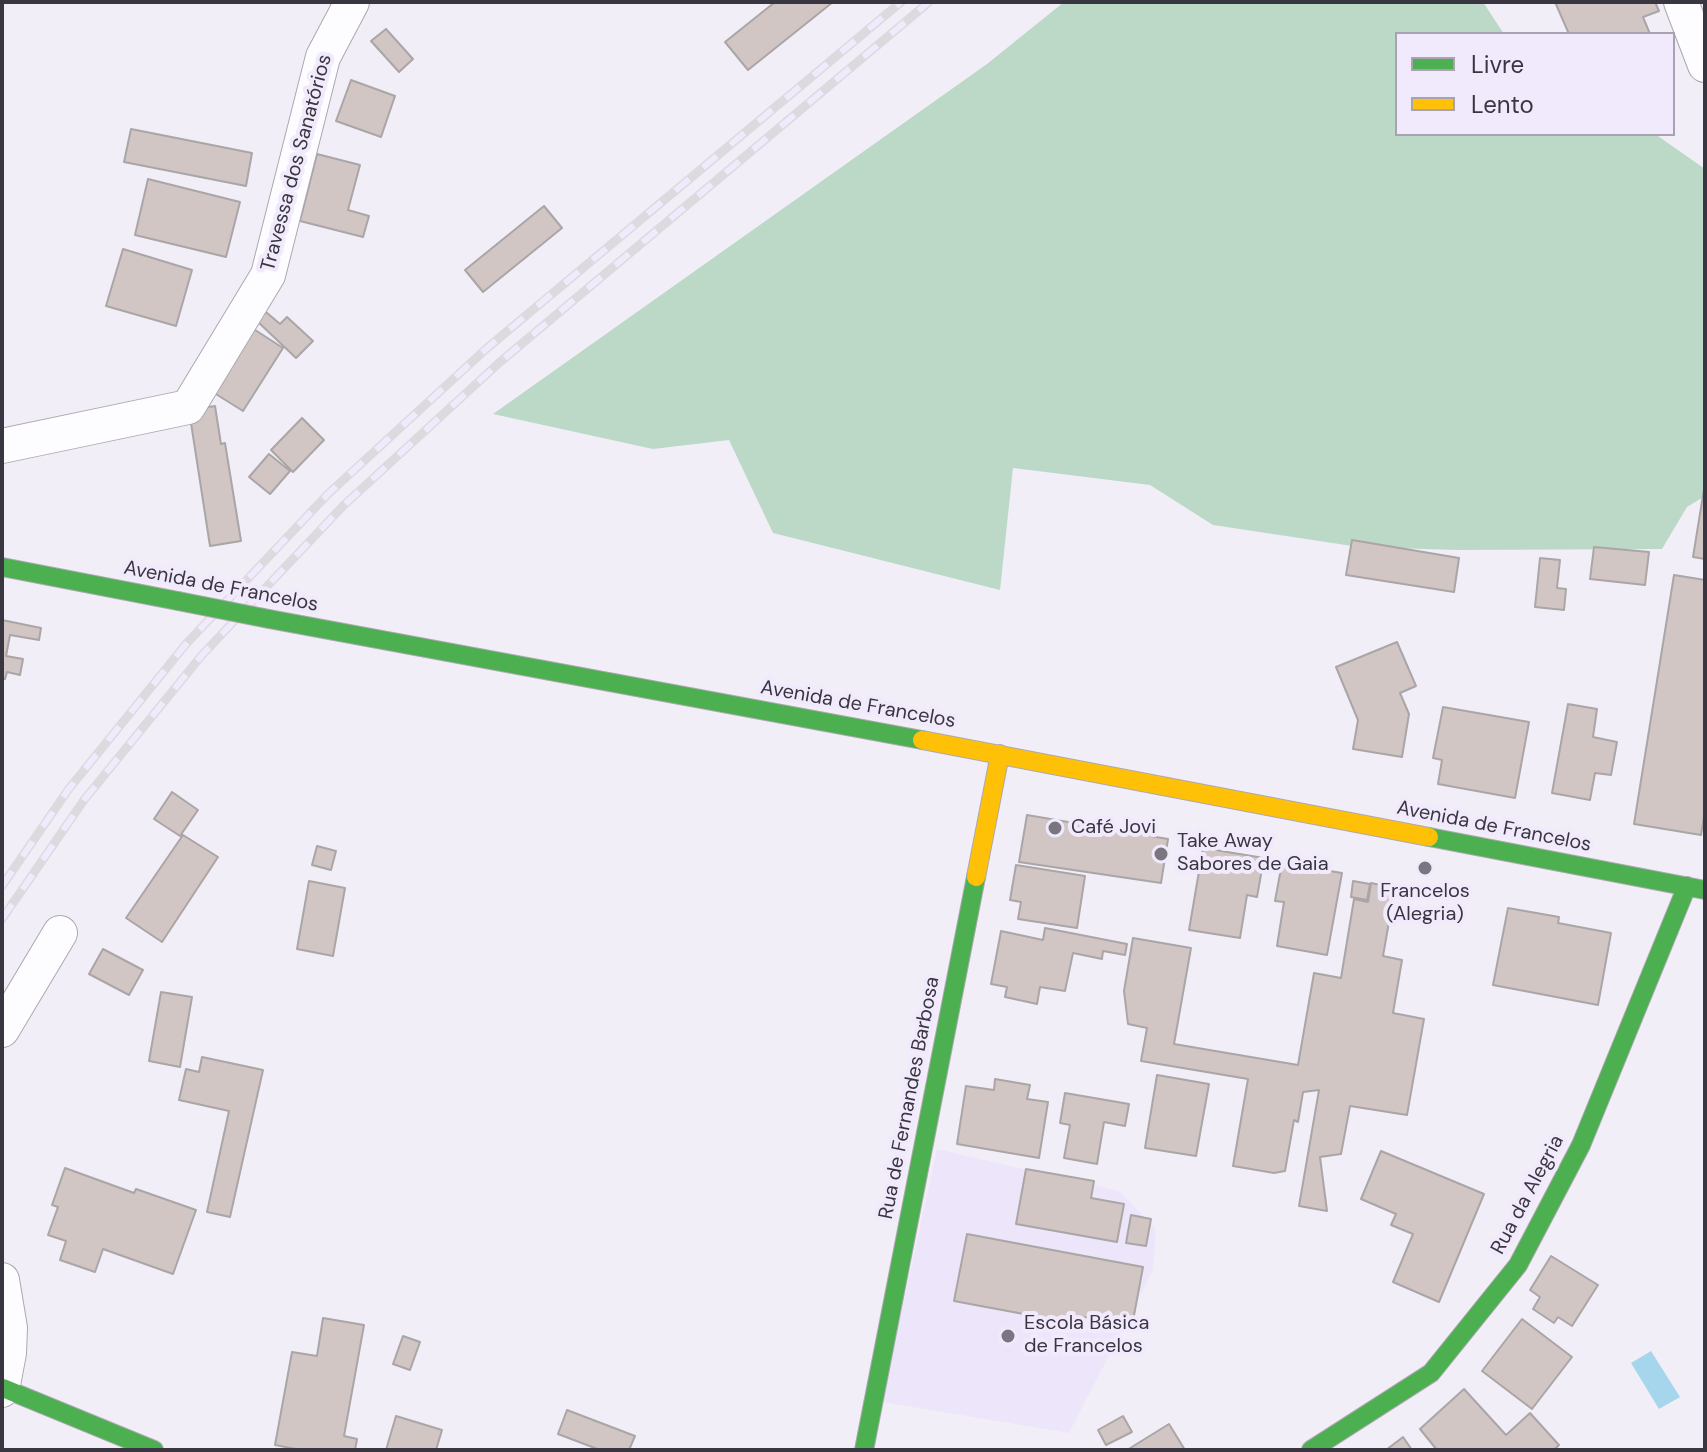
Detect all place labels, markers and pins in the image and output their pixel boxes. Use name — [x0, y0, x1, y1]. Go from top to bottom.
place label: Café Jovi — [1071, 816, 1156, 840]
marker: Café Jovi — [1046, 819, 1064, 837]
place label: Take Away Sabores de Gaia — [1177, 830, 1329, 877]
marker: Take Away Sabores de Gaia — [1152, 845, 1170, 863]
marker: Francelos (Alegria) — [1416, 859, 1434, 877]
place label: Francelos (Alegria) — [1380, 880, 1470, 927]
place label: Escola Básica de Francelos — [1024, 1312, 1149, 1359]
marker: Escola Básica de Francelos — [999, 1327, 1017, 1345]

